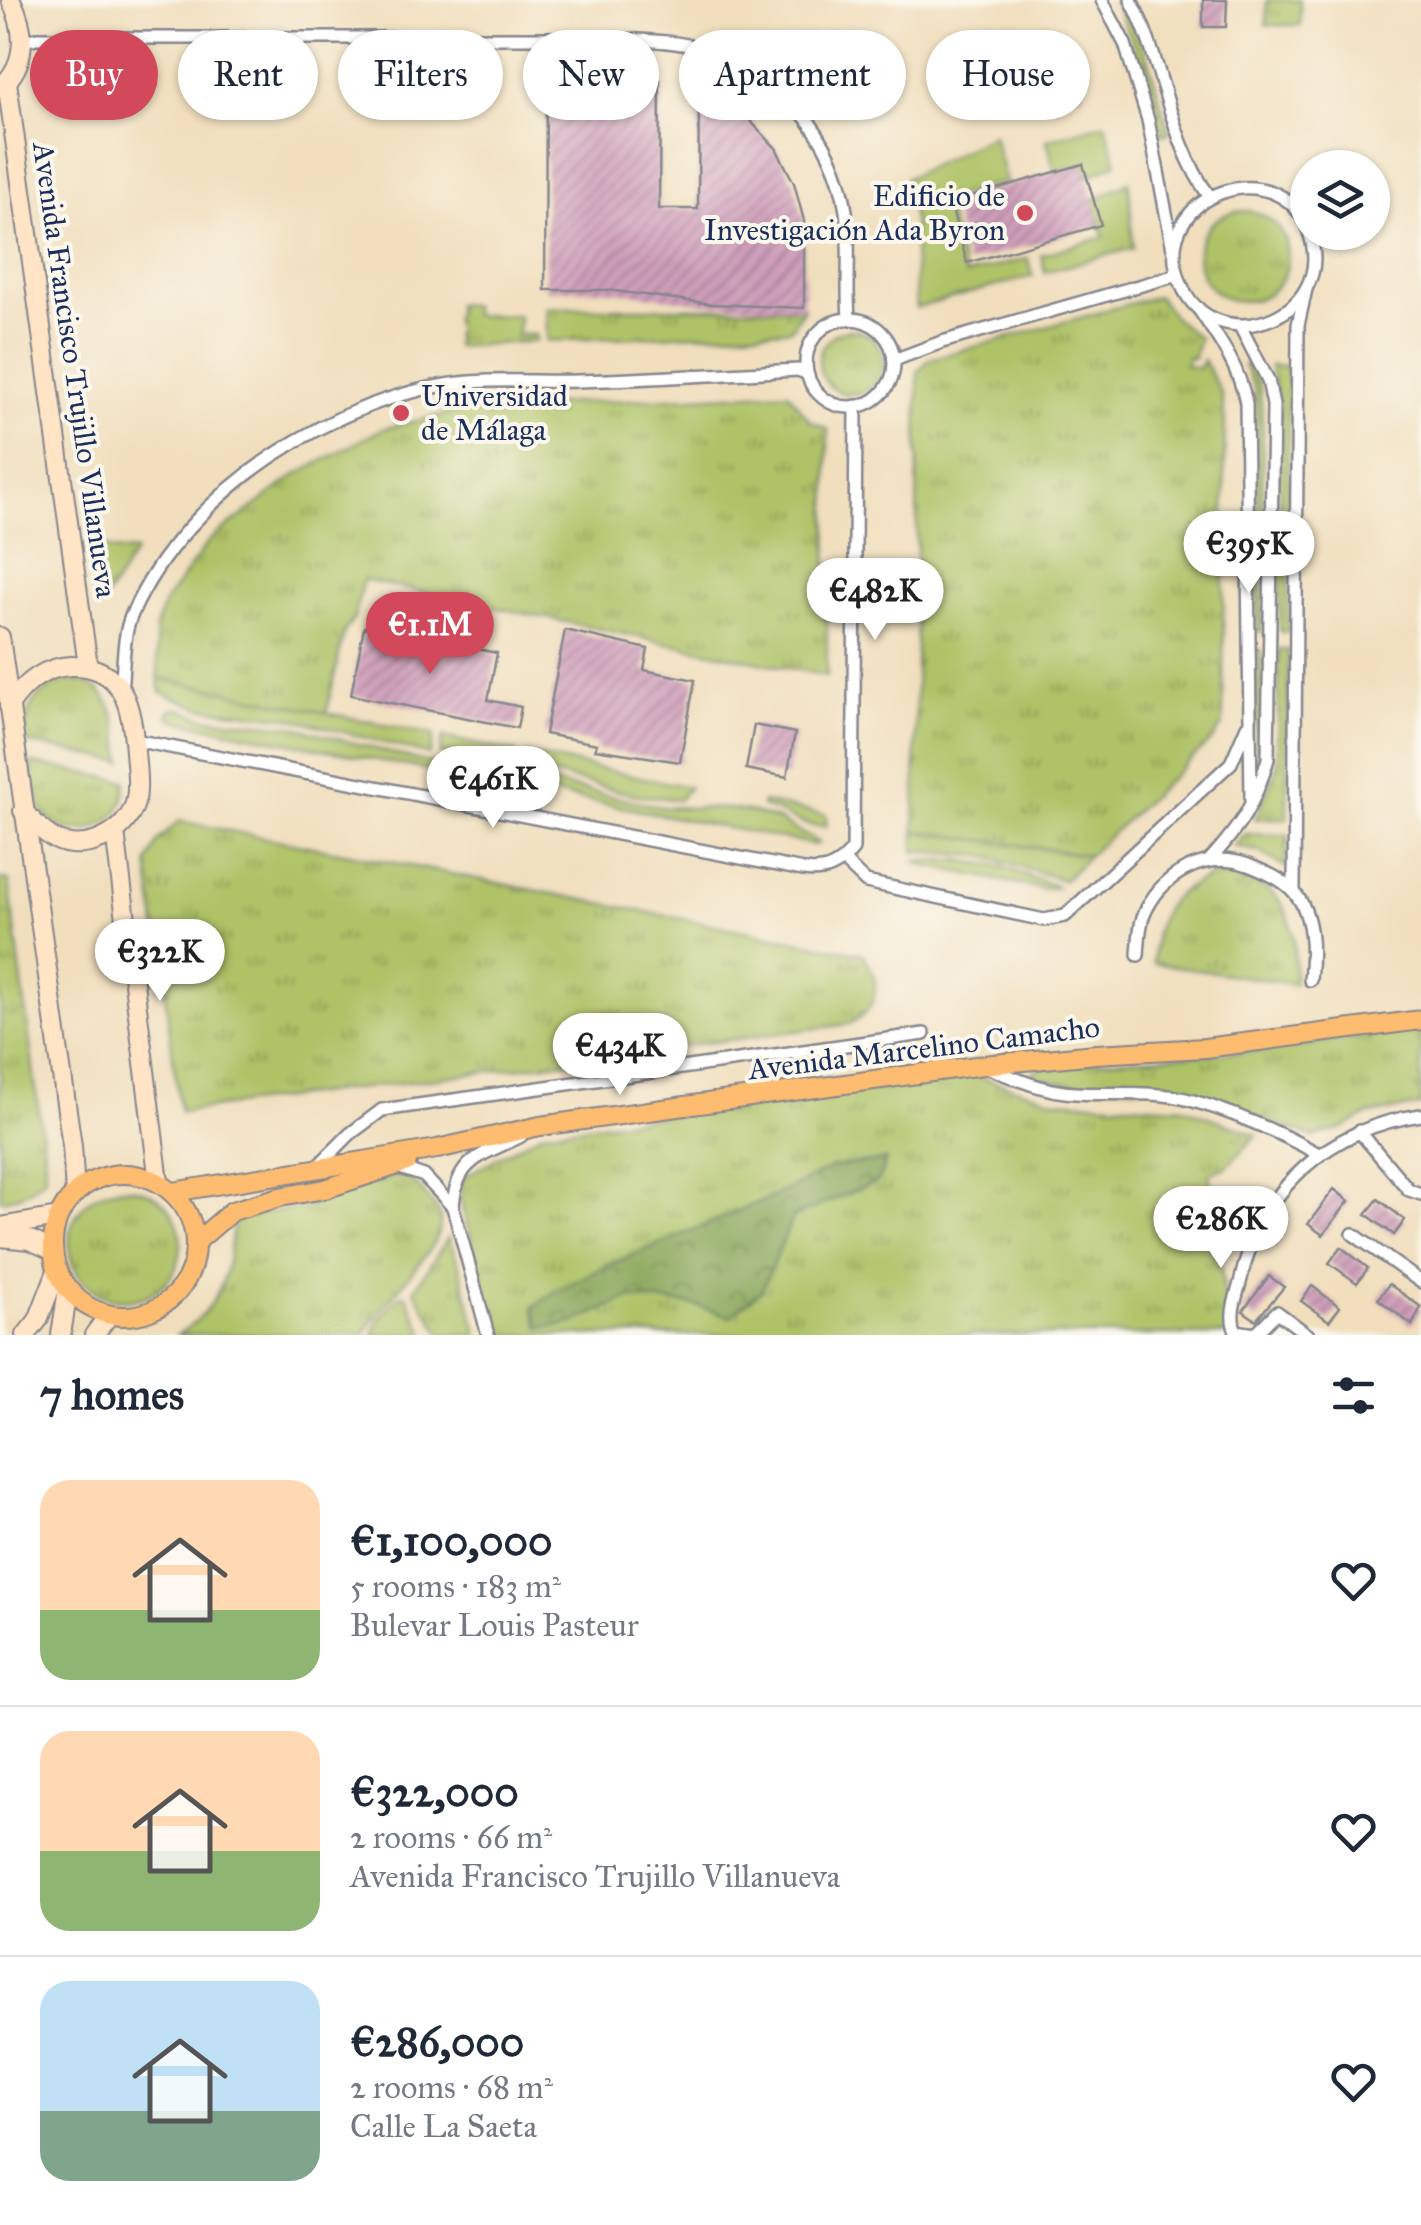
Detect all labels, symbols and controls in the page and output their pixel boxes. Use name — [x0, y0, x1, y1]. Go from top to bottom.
chip: Buy — [30, 30, 158, 120]
chip: Rent — [178, 30, 318, 120]
chip: Filters — [338, 30, 503, 120]
chip: New — [523, 30, 659, 120]
chip: Apartment — [679, 30, 906, 120]
chip: House — [926, 30, 1090, 120]
street label: Avenida Francisco Trujillo Villanueva — [25, 138, 125, 600]
map controls — [1290, 150, 1390, 250]
button: layers — [1290, 150, 1390, 250]
place label: Edificio de Investigación Ada Byron — [704, 178, 1005, 248]
marker: Edificio de Investigación Ada Byron — [1014, 202, 1036, 224]
place label: Universidad de Málaga — [421, 378, 568, 448]
marker: Universidad de Málaga — [390, 402, 412, 424]
pin: €395K — [1179, 511, 1319, 596]
text: €395K — [1206, 524, 1292, 563]
pin: €482K — [805, 558, 945, 643]
text: €482K — [829, 571, 921, 610]
pin: €1.1M — [360, 592, 500, 677]
text: €1.1M — [388, 605, 472, 644]
pin: €461K — [423, 746, 563, 831]
text: €461K — [449, 759, 537, 798]
pin: €322K — [90, 919, 230, 1004]
text: €322K — [117, 932, 203, 971]
street label: Avenida Marcelino Camacho — [744, 1009, 1102, 1088]
pin: €434K — [550, 1013, 690, 1098]
text: €434K — [575, 1026, 665, 1065]
pin: €286K — [1151, 1186, 1291, 1271]
text: €286K — [1175, 1199, 1267, 1238]
icon: filters — [1326, 1368, 1381, 1423]
text: 7 homes — [40, 1369, 184, 1421]
text: €1,100,000 — [350, 1515, 552, 1567]
icon: home — [120, 1520, 240, 1640]
icon: heart — [1326, 1553, 1381, 1608]
text: 5 rooms · 183 m² — [350, 1567, 561, 1606]
text: Bulevar Louis Pasteur — [350, 1606, 639, 1645]
text: €322,000 — [350, 1766, 519, 1818]
icon: home — [120, 1771, 240, 1891]
icon: heart — [1326, 1804, 1381, 1859]
text: 2 rooms · 66 m² — [350, 1818, 552, 1857]
text: Avenida Francisco Trujillo Villanueva — [350, 1857, 840, 1896]
text: €286,000 — [350, 2016, 524, 2068]
icon: home — [120, 2021, 240, 2141]
icon: heart — [1326, 2054, 1381, 2109]
text: 2 rooms · 68 m² — [350, 2068, 553, 2107]
text: Calle La Saeta — [350, 2107, 537, 2146]

